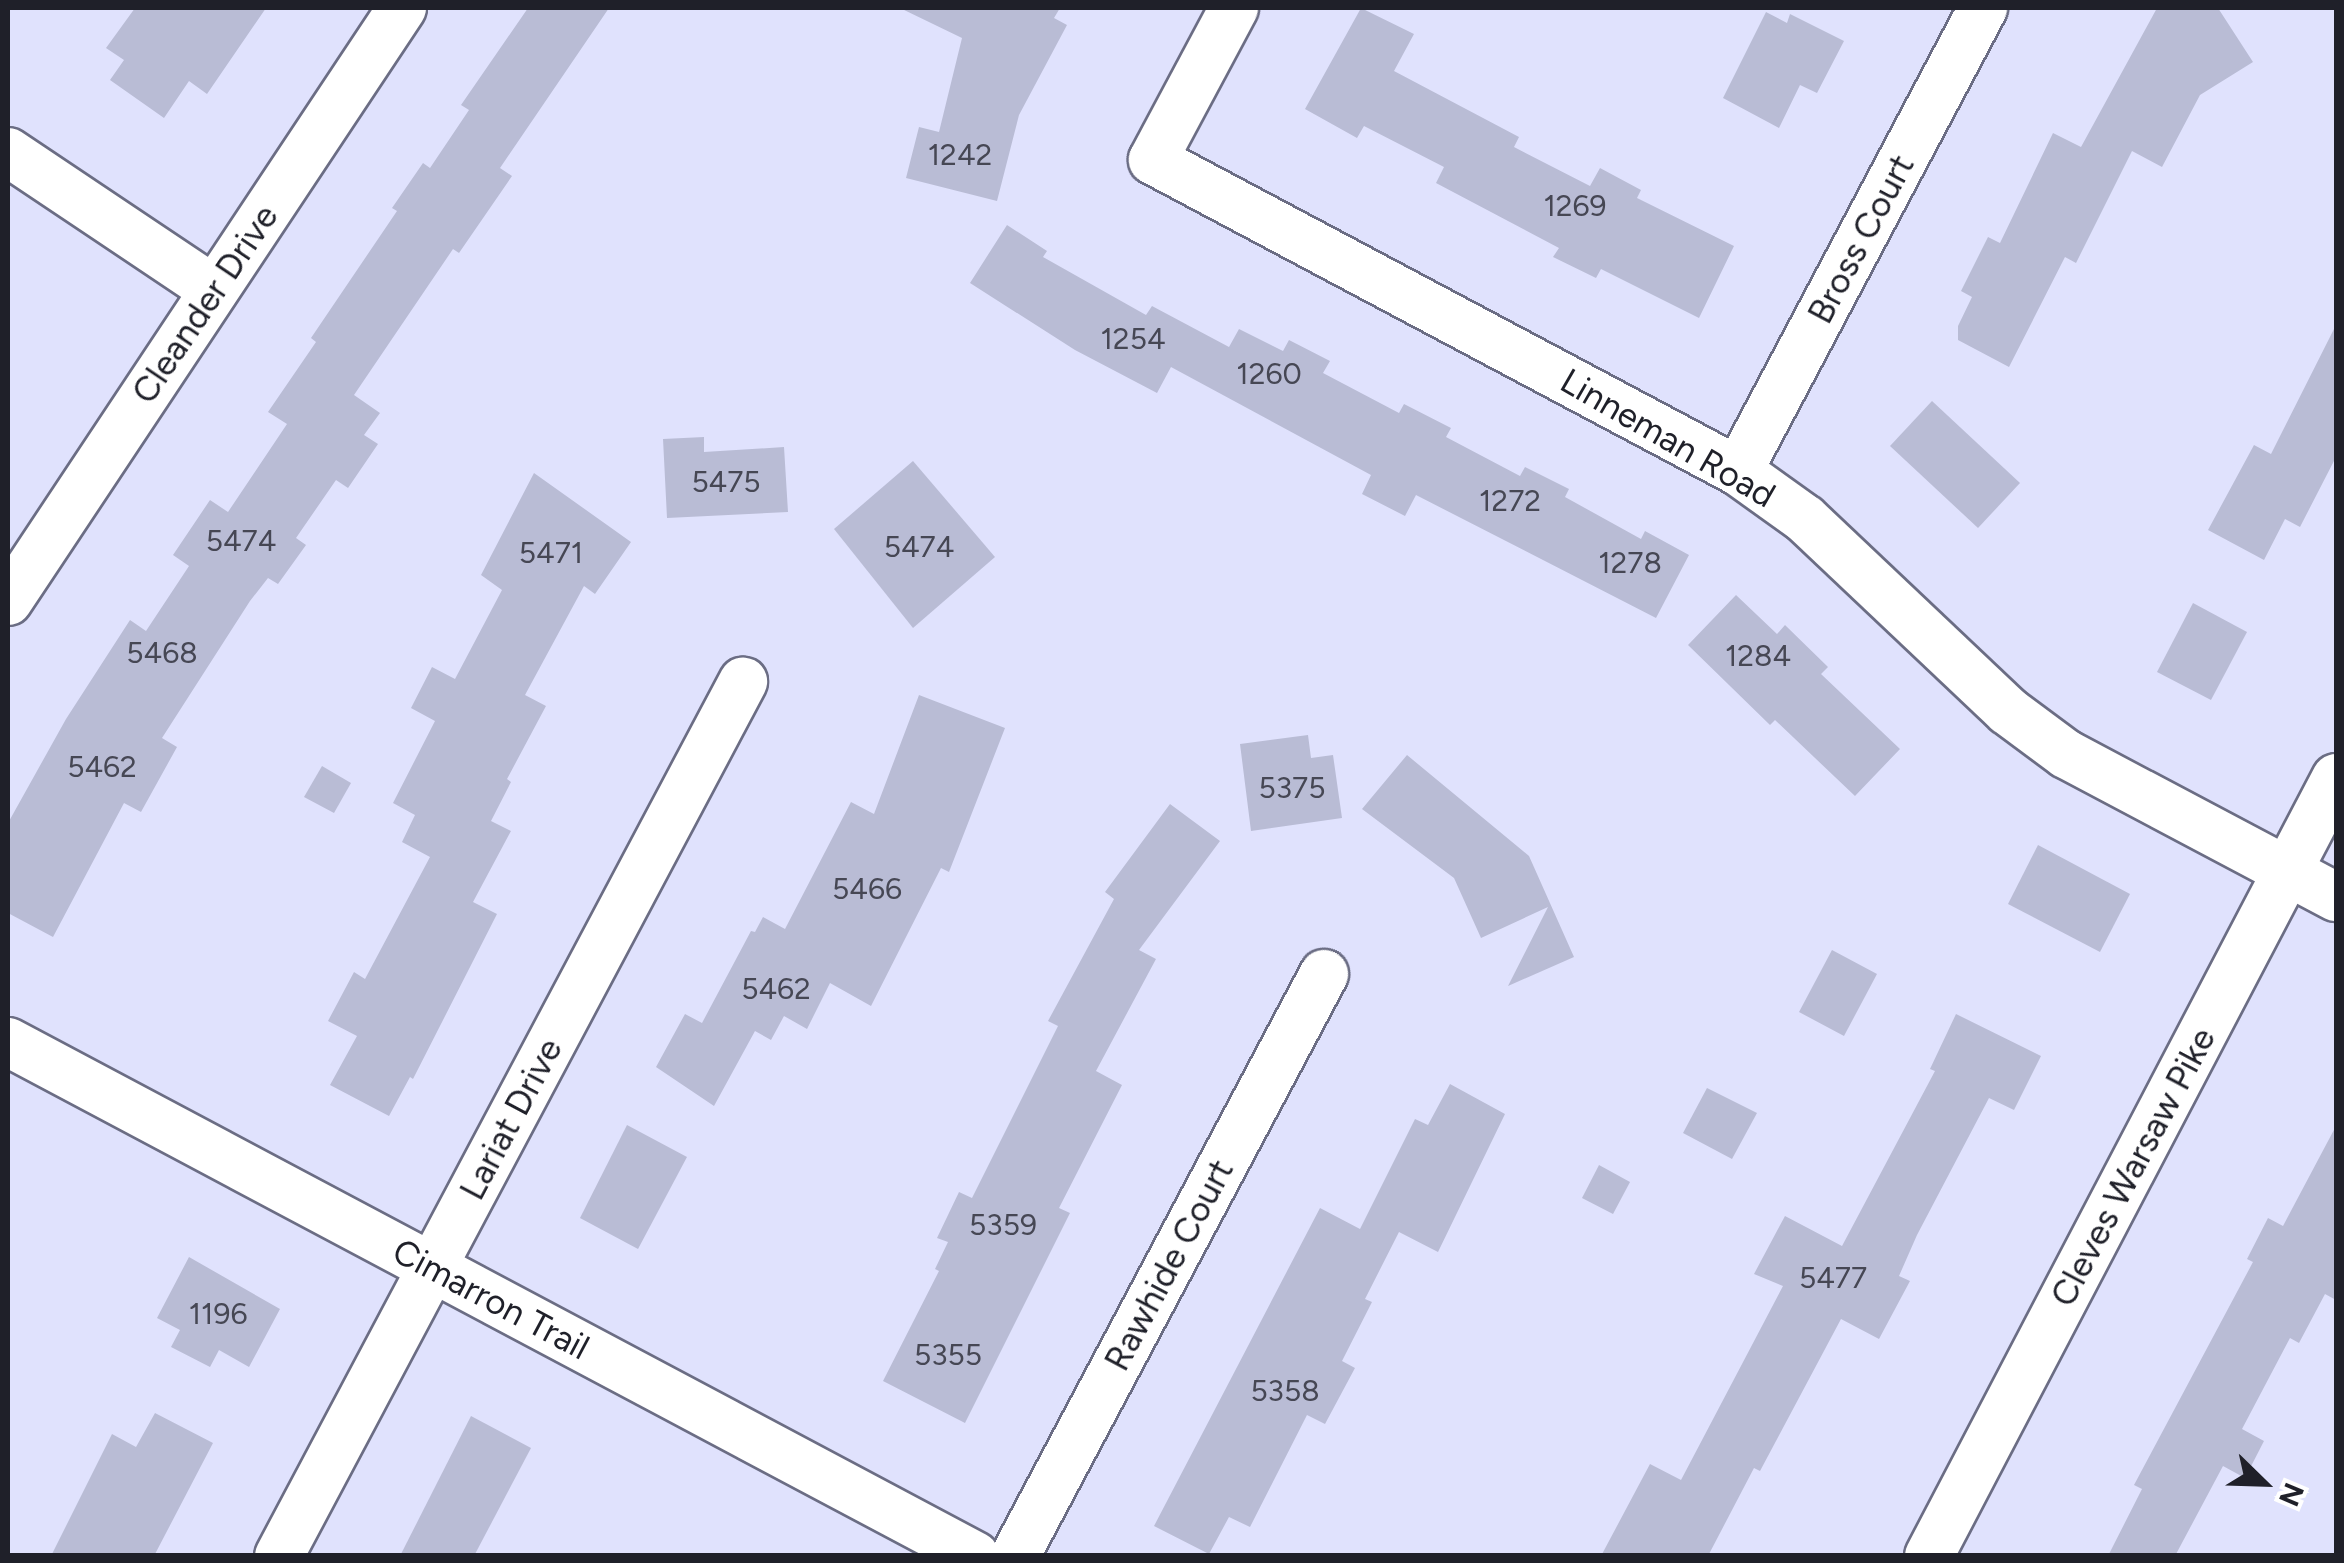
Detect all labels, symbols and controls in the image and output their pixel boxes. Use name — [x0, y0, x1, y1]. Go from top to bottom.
house number: 1242 — [928, 137, 992, 173]
street label: Bross Court — [1799, 148, 1923, 330]
house number: 1269 — [1543, 188, 1607, 224]
street label: Cleander Drive — [123, 197, 287, 411]
house number: 1254 — [1100, 321, 1166, 357]
house number: 1260 — [1236, 356, 1302, 392]
street label: Linneman Road — [1553, 360, 1783, 516]
house number: 5475 — [691, 464, 761, 500]
house number: 1272 — [1479, 483, 1541, 519]
house number: 5474 — [206, 523, 276, 559]
house number: 5474 — [884, 529, 954, 565]
house number: 5471 — [519, 535, 583, 571]
house number: 1278 — [1598, 545, 1662, 581]
house number: 5468 — [126, 635, 198, 671]
house number: 1284 — [1725, 638, 1791, 674]
house number: 5462 — [67, 749, 137, 785]
house number: 5375 — [1259, 770, 1325, 806]
house number: 5466 — [832, 871, 902, 907]
house number: 5462 — [741, 971, 811, 1007]
street label: Cleves Warsaw Pike — [2042, 1021, 2224, 1313]
street label: Lariat Drive — [451, 1031, 571, 1207]
street label: Rawhide Court — [1096, 1152, 1242, 1378]
house number: 5359 — [969, 1207, 1037, 1243]
street label: Cimarron Trail — [386, 1230, 596, 1368]
house number: 5477 — [1799, 1260, 1867, 1296]
house number: 1196 — [189, 1296, 247, 1332]
house number: 5355 — [914, 1337, 982, 1373]
house number: 5358 — [1250, 1373, 1320, 1409]
north arrow — [2214, 1433, 2314, 1533]
text: N — [2272, 1478, 2311, 1511]

